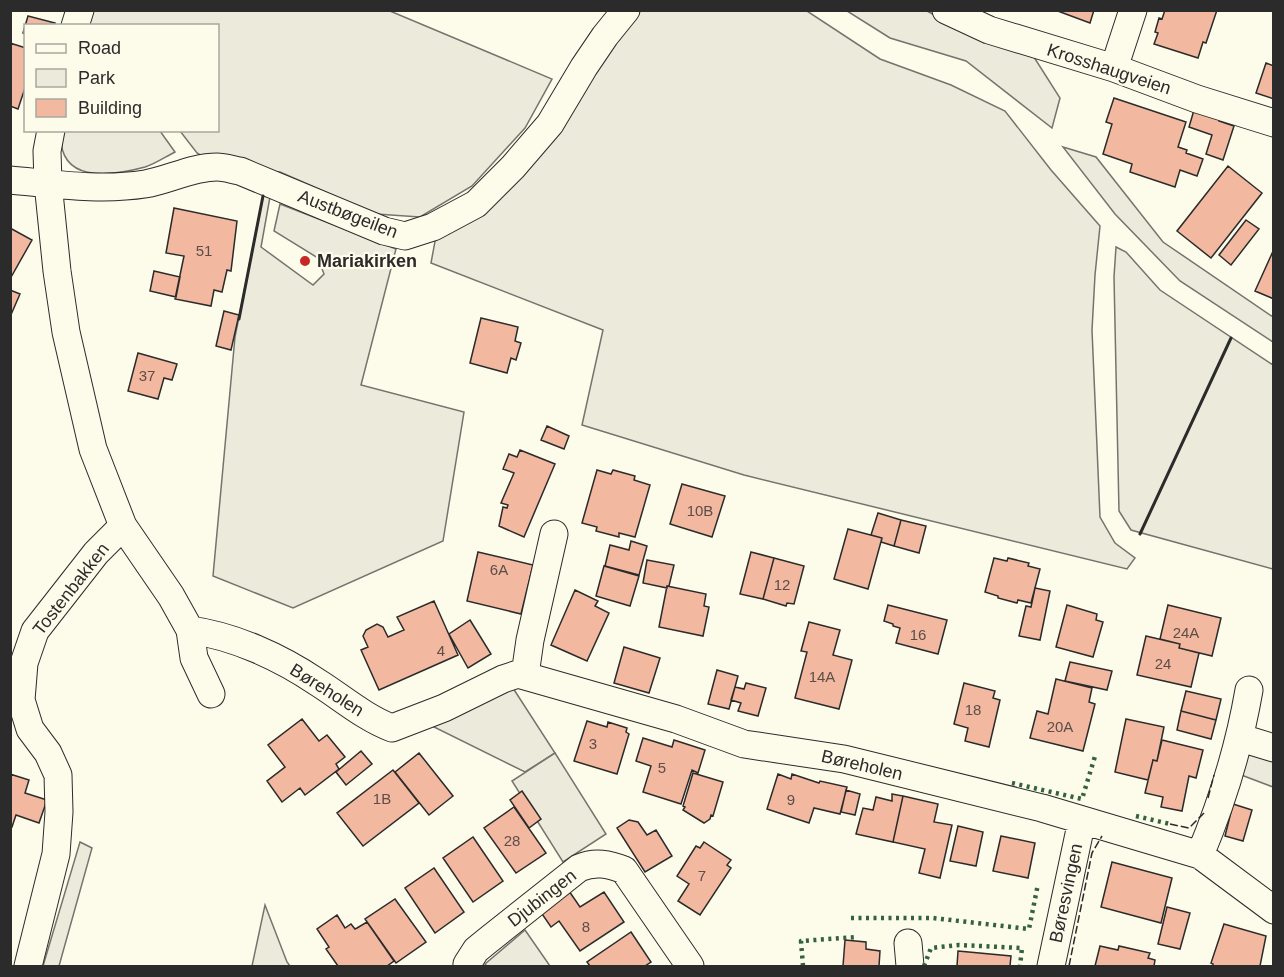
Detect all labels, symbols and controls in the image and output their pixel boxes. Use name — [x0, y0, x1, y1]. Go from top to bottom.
legend — [24, 24, 219, 132]
text: Road — [78, 38, 121, 58]
street label: Krosshaugveien — [1045, 40, 1173, 98]
text: Park — [78, 68, 116, 88]
text: Building — [78, 98, 142, 118]
street label: Austbøgeilen — [295, 186, 401, 242]
house number: 51 — [196, 242, 212, 259]
place label: Mariakirken — [317, 251, 417, 271]
marker: Mariakirken — [298, 254, 312, 268]
house number: 37 — [139, 367, 155, 384]
house number: 10B — [687, 502, 713, 519]
street label: Tostenbakken — [29, 539, 113, 639]
house number: 6A — [490, 561, 508, 578]
house number: 12 — [774, 576, 790, 593]
house number: 24A — [1173, 624, 1199, 641]
house number: 16 — [910, 626, 926, 643]
house number: 4 — [437, 642, 445, 659]
house number: 24 — [1155, 655, 1171, 672]
street label: Børeholen — [286, 660, 368, 720]
house number: 14A — [809, 668, 835, 685]
house number: 18 — [965, 701, 981, 718]
house number: 20A — [1047, 718, 1073, 735]
house number: 3 — [589, 735, 597, 752]
street label: Børeholen — [819, 746, 905, 784]
house number: 5 — [658, 759, 666, 776]
house number: 1B — [373, 790, 391, 807]
house number: 9 — [787, 791, 795, 808]
house number: 28 — [504, 832, 520, 849]
street label: Børesvingen — [1046, 841, 1086, 945]
street label: Djubingen — [504, 865, 580, 931]
house number: 7 — [698, 867, 706, 884]
house number: 8 — [582, 918, 590, 935]

